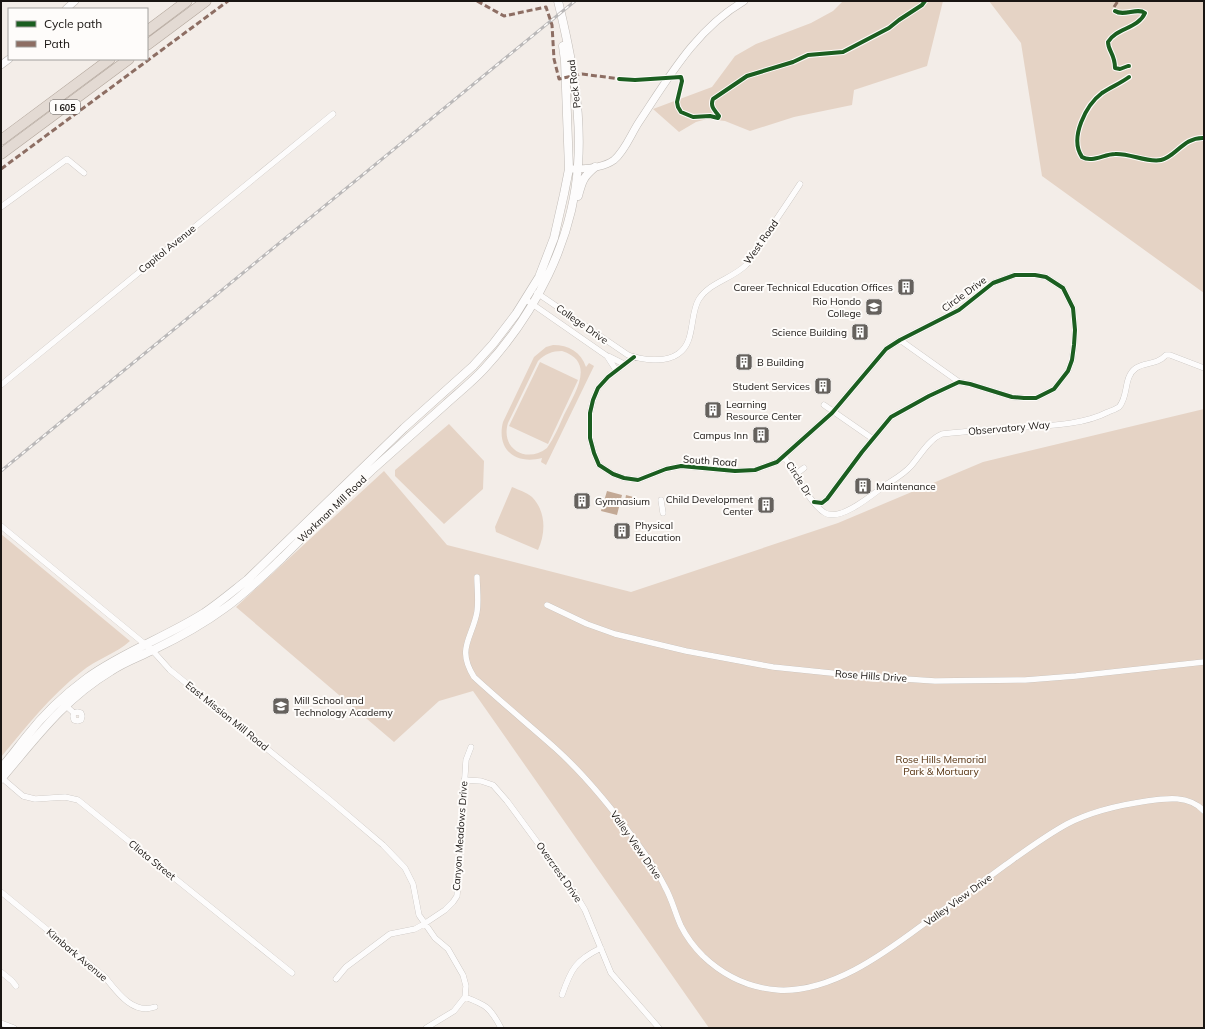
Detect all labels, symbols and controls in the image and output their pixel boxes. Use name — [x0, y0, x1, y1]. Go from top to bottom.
legend — [8, 8, 148, 60]
text: Cycle path — [44, 16, 102, 31]
text: Path — [44, 36, 70, 51]
street label: Peck Road — [565, 59, 583, 109]
road number: I 605 — [50, 100, 80, 114]
street label: West Road — [741, 217, 781, 267]
street label: Capitol Avenue — [136, 222, 198, 276]
street label: Circle Drive — [939, 273, 989, 315]
building icon: Career Technical Education Offices — [896, 277, 916, 297]
place label: Career Technical Education Offices — [733, 281, 893, 294]
place label: Rio Hondo College — [812, 295, 861, 320]
school or university icon: Rio Hondo College — [864, 297, 884, 317]
street label: College Drive — [553, 301, 611, 347]
building icon: Science Building — [850, 322, 870, 342]
place label: Science Building — [772, 326, 847, 339]
building icon: B Building — [734, 352, 754, 372]
place label: B Building — [757, 356, 804, 369]
building icon: Student Services — [813, 376, 833, 396]
place label: Student Services — [733, 380, 810, 393]
place label: Learning Resource Center — [726, 398, 802, 423]
building icon: Learning Resource Center — [703, 400, 723, 420]
street label: Observatory Way — [968, 418, 1051, 438]
building icon: Campus Inn — [751, 425, 771, 445]
place label: Campus Inn — [693, 429, 748, 442]
street label: South Road — [683, 453, 737, 469]
street label: Circle Dr — [783, 459, 815, 499]
street label: Workman Mill Road — [295, 473, 369, 545]
building icon: Maintenance — [853, 476, 873, 496]
place label: Maintenance — [876, 480, 936, 493]
building icon: Gymnasium — [572, 491, 592, 511]
place label: Child Development Center — [666, 493, 753, 518]
place label: Gymnasium — [595, 495, 650, 508]
building icon: Child Development Center — [756, 495, 776, 515]
place label: Physical Education — [635, 519, 681, 544]
building icon: Physical Education — [612, 521, 632, 541]
street label: Rose Hills Drive — [835, 667, 907, 685]
street label: East Mission Mill Road — [183, 679, 271, 753]
place label: Mill School and Technology Academy — [294, 694, 394, 719]
school or university icon: Mill School and Technology Academy — [271, 696, 291, 716]
park label: Rose Hills Memorial Park & Mortuary — [896, 753, 986, 778]
street label: Canyon Meadows Drive — [450, 781, 470, 891]
street label: Valley View Drive — [608, 808, 664, 882]
street label: Cliota Street — [126, 837, 179, 883]
street label: Overcrest Drive — [533, 839, 585, 905]
street label: Valley View Drive — [922, 871, 994, 929]
street label: Kimbark Avenue — [44, 926, 110, 984]

